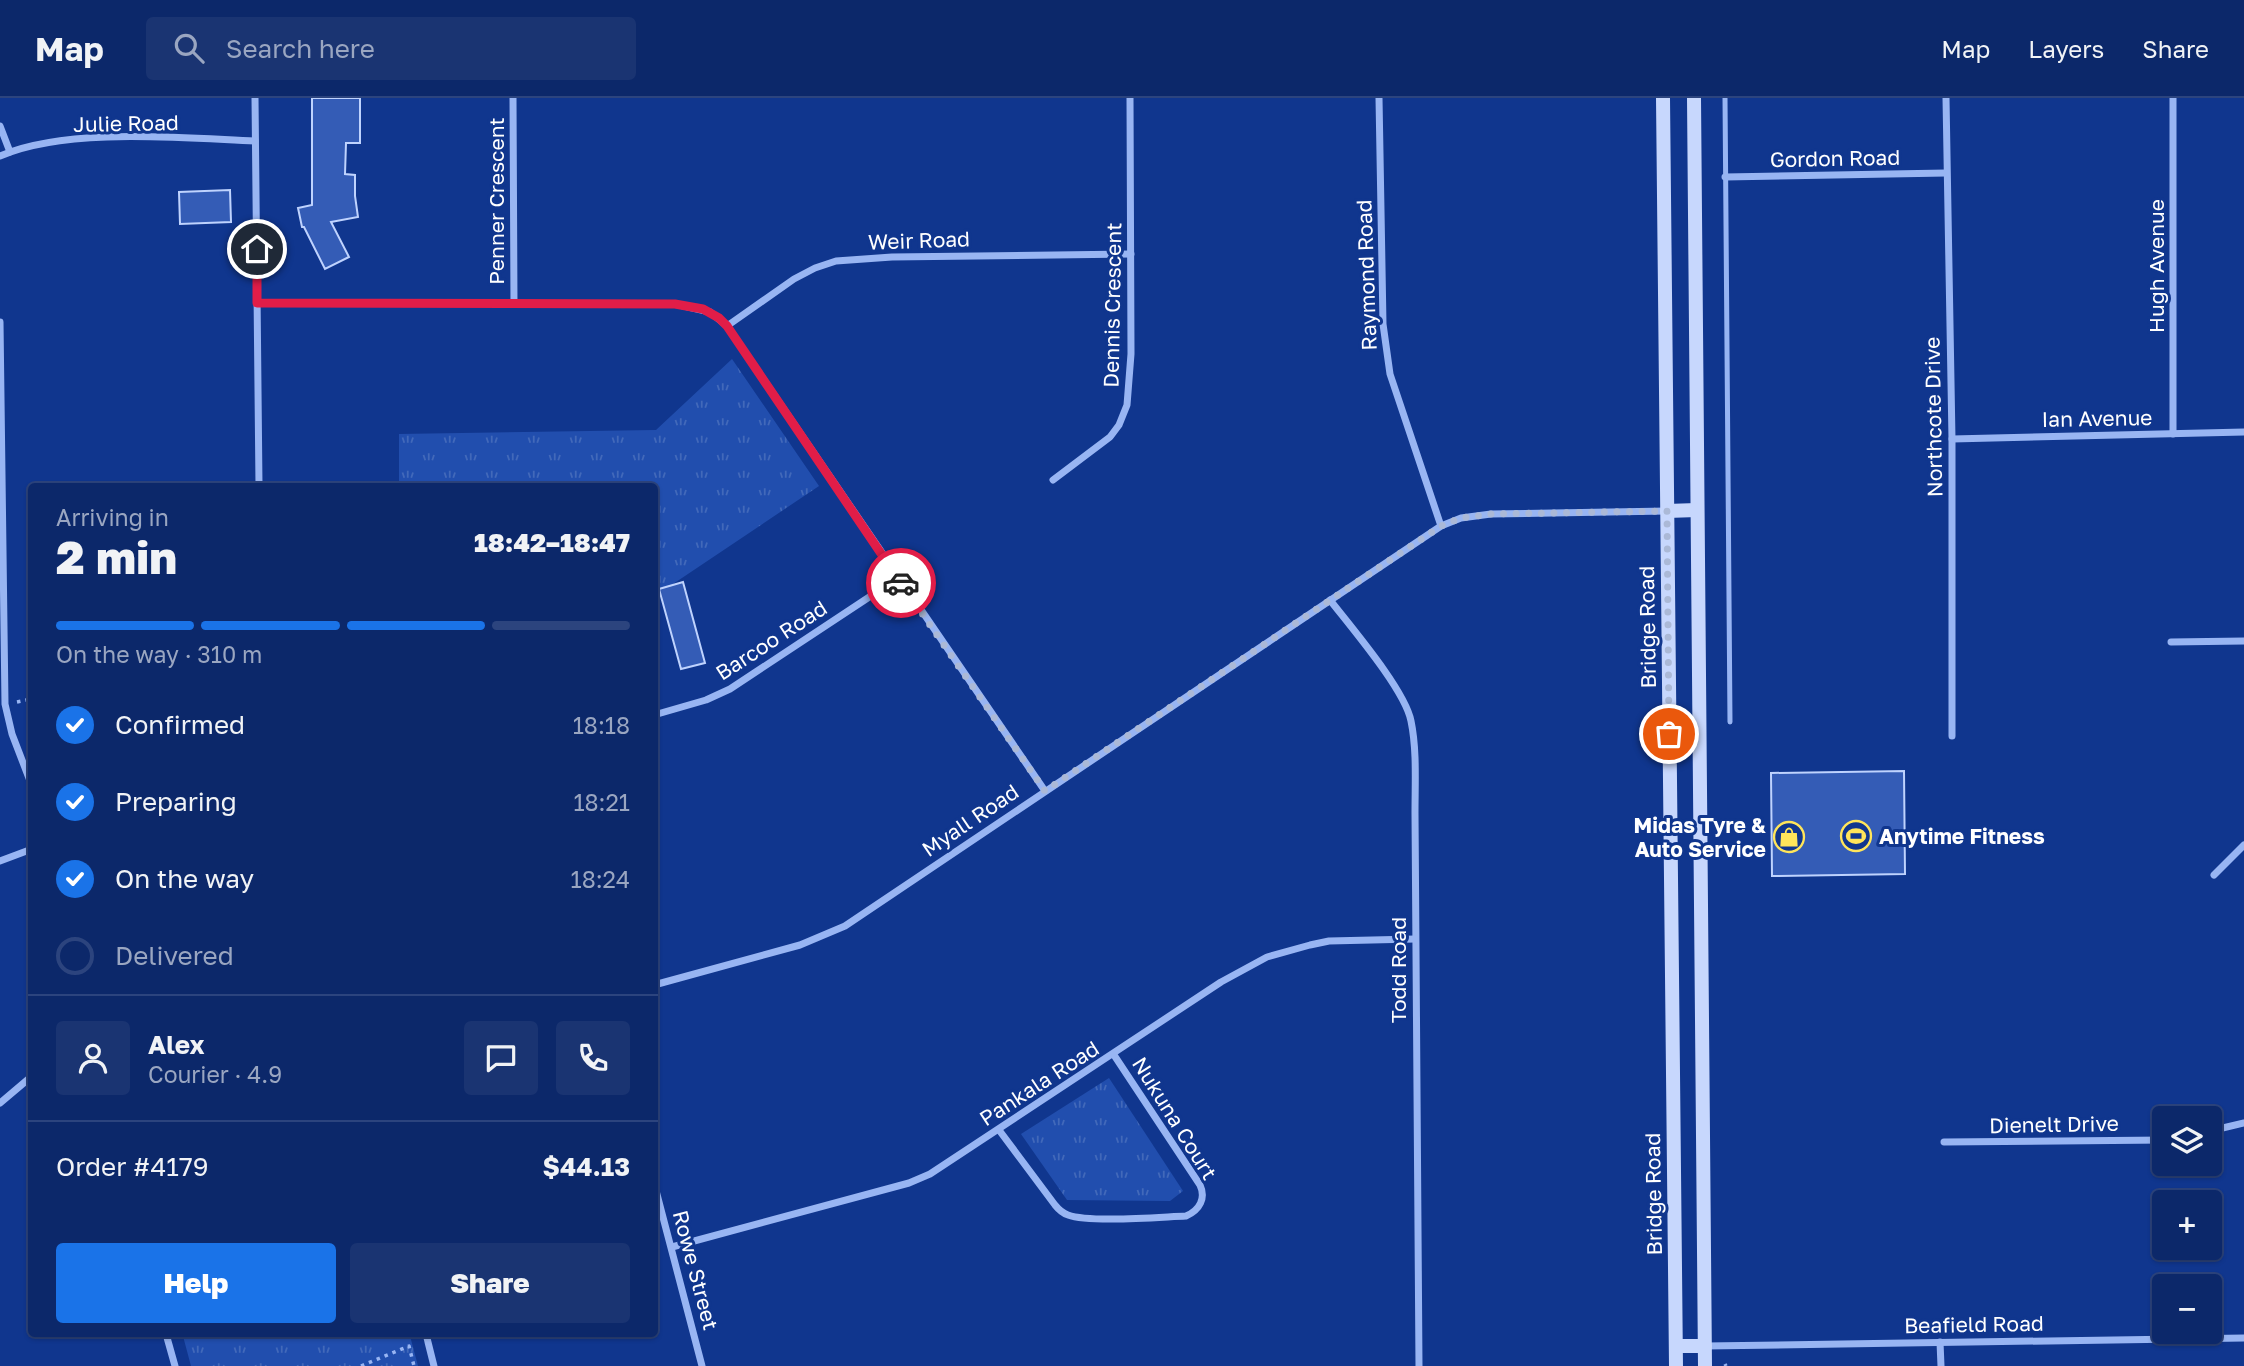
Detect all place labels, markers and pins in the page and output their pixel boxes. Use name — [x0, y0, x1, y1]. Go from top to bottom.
pin — [227, 219, 287, 279]
pin — [1639, 704, 1699, 764]
place label: Midas Tyre & Auto Service — [1634, 812, 1766, 862]
sports icon: Anytime Fitness — [1839, 819, 1873, 853]
shop icon: Midas Tyre & Auto Service — [1772, 820, 1806, 854]
place label: Anytime Fitness — [1879, 823, 2045, 849]

